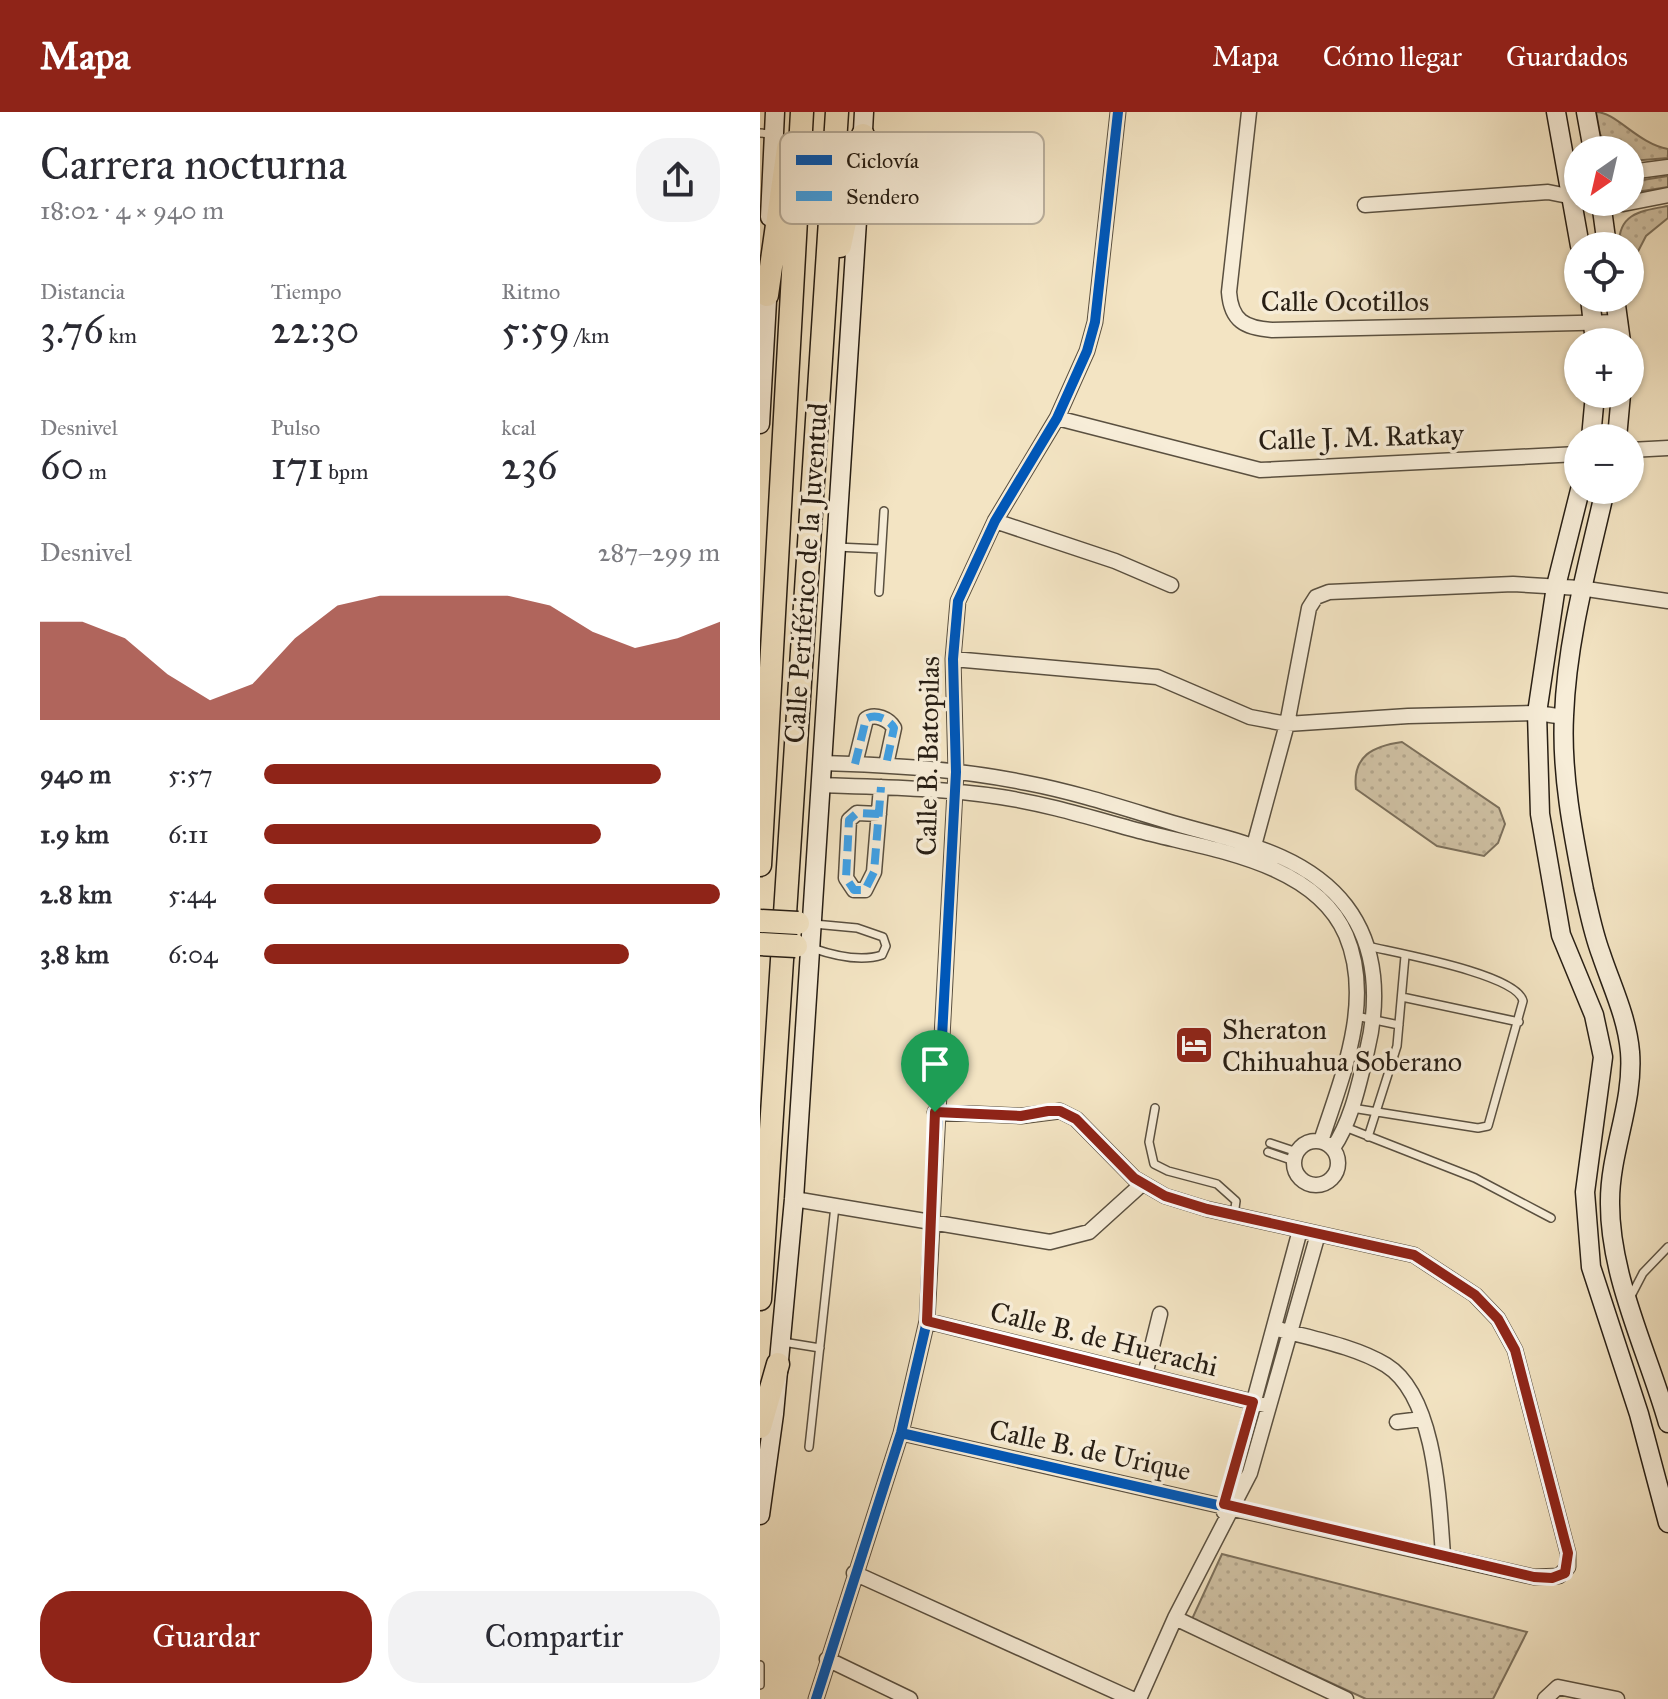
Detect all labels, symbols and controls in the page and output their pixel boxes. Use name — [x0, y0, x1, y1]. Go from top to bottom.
text: Mapa — [40, 33, 130, 79]
text: Mapa — [1212, 39, 1279, 74]
text: Cómo llegar — [1323, 39, 1462, 74]
text: Guardados — [1506, 39, 1628, 74]
legend — [780, 132, 1044, 224]
north arrow — [1564, 136, 1644, 216]
map controls — [1564, 136, 1644, 504]
text: Carrera nocturna — [40, 137, 347, 191]
button: share — [636, 138, 720, 222]
text: Ciclovía — [846, 147, 920, 174]
text: Sendero — [846, 183, 919, 210]
text: 18:02 · 4 × 940 m — [40, 194, 224, 226]
button: locate — [1564, 232, 1644, 312]
text: Distancia — [40, 278, 125, 305]
text: Tiempo — [271, 278, 342, 305]
text: Ritmo — [501, 278, 560, 305]
street label: Calle Ocotillos — [1261, 284, 1429, 319]
text: 3.76 — [40, 305, 104, 354]
text: 22:30 — [271, 305, 359, 354]
text: 5:59 — [501, 305, 570, 354]
text: km — [104, 322, 137, 349]
text: /km — [570, 322, 609, 349]
button: + — [1564, 328, 1644, 408]
street label: Calle Periférico de la Juventud — [777, 402, 835, 744]
text: Desnivel — [40, 414, 118, 441]
text: Pulso — [271, 414, 320, 441]
text: kcal — [501, 414, 536, 441]
street label: Calle J. M. Ratkay — [1258, 416, 1465, 458]
button: − — [1564, 424, 1644, 504]
text: 60 — [40, 441, 84, 490]
text: 171 — [271, 441, 324, 490]
text: 236 — [501, 441, 558, 490]
text: m — [84, 458, 107, 485]
text: bpm — [324, 458, 368, 485]
text: Desnivel — [40, 536, 132, 568]
text: 287–299 m — [598, 536, 720, 568]
street label: Calle B. Batopilas — [909, 656, 947, 856]
text: 940 m — [40, 758, 111, 790]
text: 5:57 — [168, 758, 213, 790]
text: 1.9 km — [40, 818, 109, 850]
text: 6:11 — [168, 818, 208, 850]
text: 2.8 km — [40, 878, 112, 910]
text: 5:44 — [168, 878, 216, 910]
text: 3.8 km — [40, 938, 109, 970]
text: 6:04 — [168, 938, 218, 970]
place label: Sheraton Chihuahua Soberano — [1222, 1012, 1462, 1079]
hotel icon: Sheraton Chihuahua Soberano — [1173, 1024, 1215, 1066]
pin — [901, 1030, 969, 1112]
icon: arrive — [913, 1042, 957, 1086]
street label: Calle B. de Huerachi — [986, 1294, 1222, 1384]
street label: Calle B. de Urique — [986, 1412, 1194, 1488]
button: Guardar — [40, 1591, 372, 1683]
button: Compartir — [388, 1591, 720, 1683]

